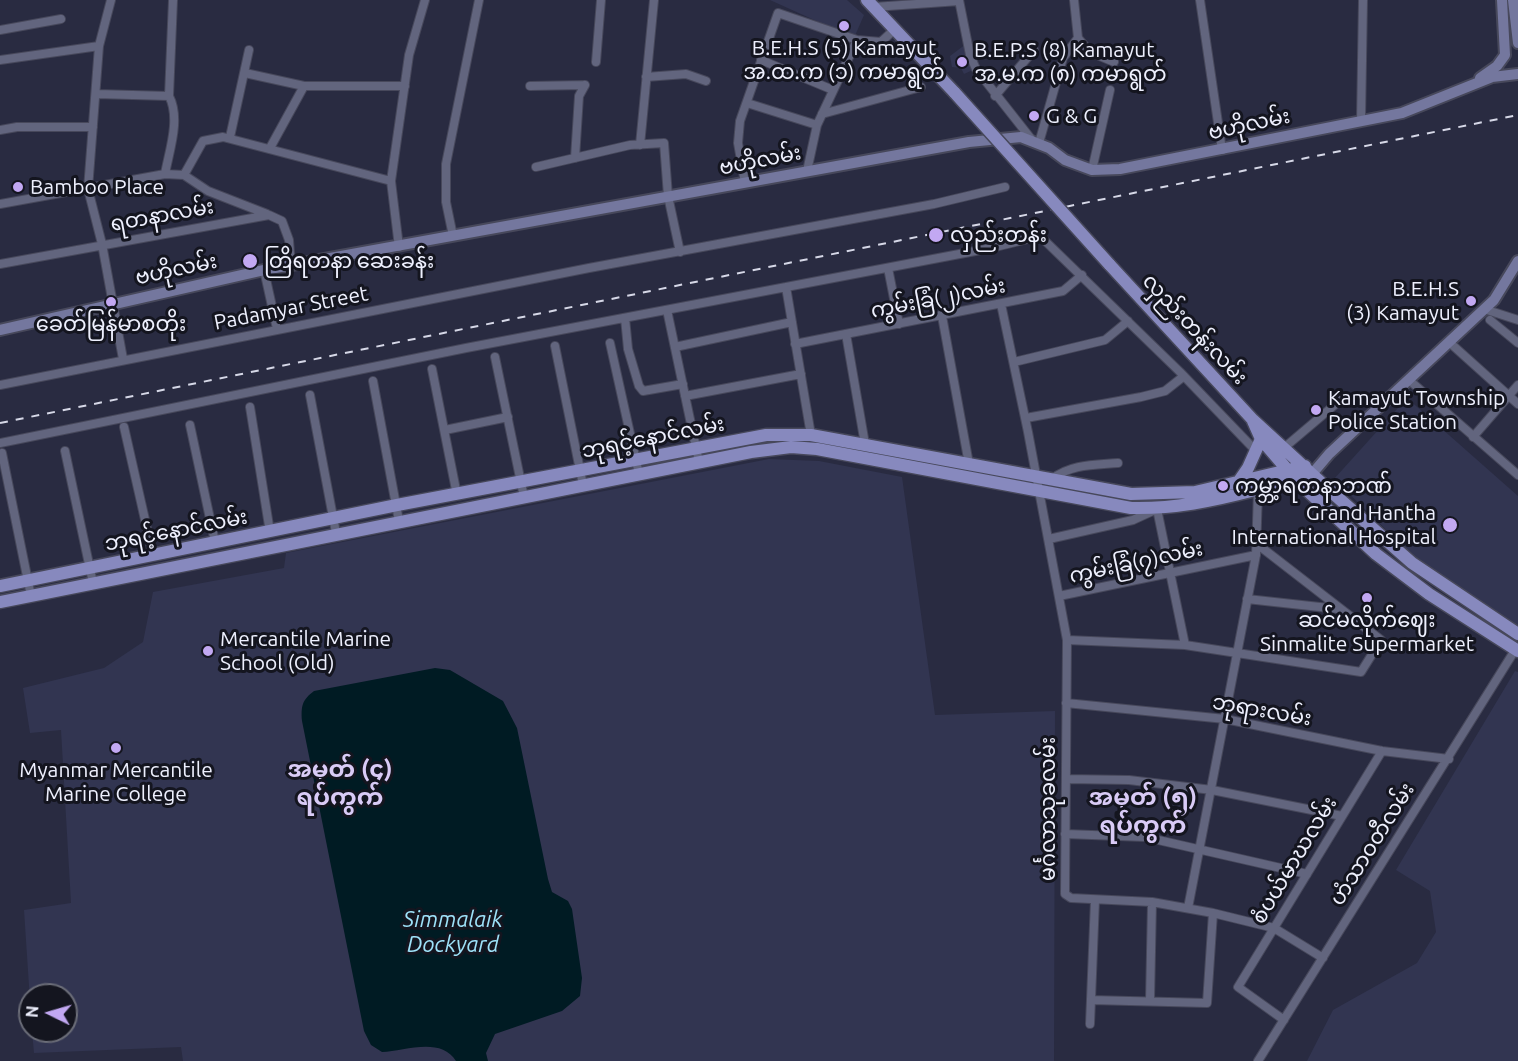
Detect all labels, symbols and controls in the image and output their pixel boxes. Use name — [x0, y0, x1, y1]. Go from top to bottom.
marker: B.E.H.S (5) Kamayut အ.ထ.က (၁) ကမာရွတ် — [837, 19, 851, 33]
place label: B.E.H.S (5) Kamayut အ.ထ.က (၁) ကမာရွတ် — [743, 35, 945, 85]
place label: B.E.P.S (8) Kamayut အ.မ.က (၈) ကမာရွတ် — [974, 37, 1167, 87]
marker: B.E.P.S (8) Kamayut အ.မ.က (၈) ကမာရွတ် — [955, 55, 969, 69]
place label: G & G — [1046, 103, 1097, 129]
street label: ဗဟိုလမ်း — [1206, 103, 1292, 145]
marker: G & G — [1027, 109, 1041, 123]
street label: ဗဟိုလမ်း — [717, 140, 803, 180]
place label: Bamboo Place — [30, 174, 164, 200]
marker: Bamboo Place — [11, 180, 25, 194]
street label: ရတနာလမ်း — [108, 194, 216, 236]
place label: လှည်းတန်း — [950, 222, 1047, 248]
marker: လှည်းတန်း — [927, 226, 945, 244]
street label: ဗဟိုလမ်း — [133, 248, 219, 290]
place label: တြိရတနာ ဆေးခန်း — [264, 248, 434, 274]
marker: တြိရတနာ ဆေးခန်း — [241, 252, 259, 270]
street label: လှည်းတန်းလမ်း — [1137, 268, 1253, 390]
street label: ကွမ်းခြံ(၂)လမ်း — [869, 273, 1007, 323]
place label: B.E.H.S (3) Kamayut — [1346, 276, 1459, 326]
street label: Padamyar Street — [212, 281, 370, 335]
marker: B.E.H.S (3) Kamayut — [1464, 294, 1478, 308]
marker: ခေတ်မြန်မာစတိုး — [104, 295, 118, 309]
place label: ခေတ်မြန်မာစတိုး — [36, 311, 186, 337]
place label: Kamayut Township Police Station — [1328, 385, 1505, 435]
marker: Kamayut Township Police Station — [1309, 403, 1323, 417]
street label: ဘုရင့်နောင်လမ်း — [579, 411, 727, 463]
place label: ကမ္ဘာ့ရတနာဘဏ် — [1235, 473, 1392, 499]
marker: ကမ္ဘာ့ရတနာဘဏ် — [1216, 479, 1230, 493]
place label: Grand Hantha International Hospital — [1231, 500, 1436, 550]
street label: ဘုရင့်နောင်လမ်း — [102, 504, 250, 556]
marker: Grand Hantha International Hospital — [1441, 516, 1459, 534]
street label: ကွမ်းခြံ(၇)လမ်း — [1067, 536, 1205, 588]
marker: ဆင်မလိုက်ဈေး Sinmalite Supermarket — [1360, 591, 1374, 605]
place label: ဆင်မလိုက်ဈေး Sinmalite Supermarket — [1260, 607, 1474, 657]
place label: Mercantile Marine School (Old) — [220, 626, 391, 676]
marker: Mercantile Marine School (Old) — [201, 644, 215, 658]
street label: ဘုရားလမ်း — [1211, 689, 1313, 731]
street label: မင်္ဂလာသုခလမ်း — [1035, 737, 1061, 881]
marker: Myanmar Mercantile Marine College — [109, 741, 123, 755]
district label: အမှတ် (၄) ရပ်ကွက် — [288, 755, 392, 811]
place label: Myanmar Mercantile Marine College — [19, 757, 213, 807]
street label: ဟံသာဝတီလမ်း — [1324, 778, 1420, 910]
district label: အမှတ် (၅) ရပ်ကွက် — [1089, 783, 1197, 839]
street label: စံပယ်မာဃလမ်း — [1246, 792, 1342, 928]
water label: Simmalaik Dockyard — [403, 907, 503, 958]
north arrow — [18, 983, 78, 1043]
text: N — [23, 1005, 42, 1018]

